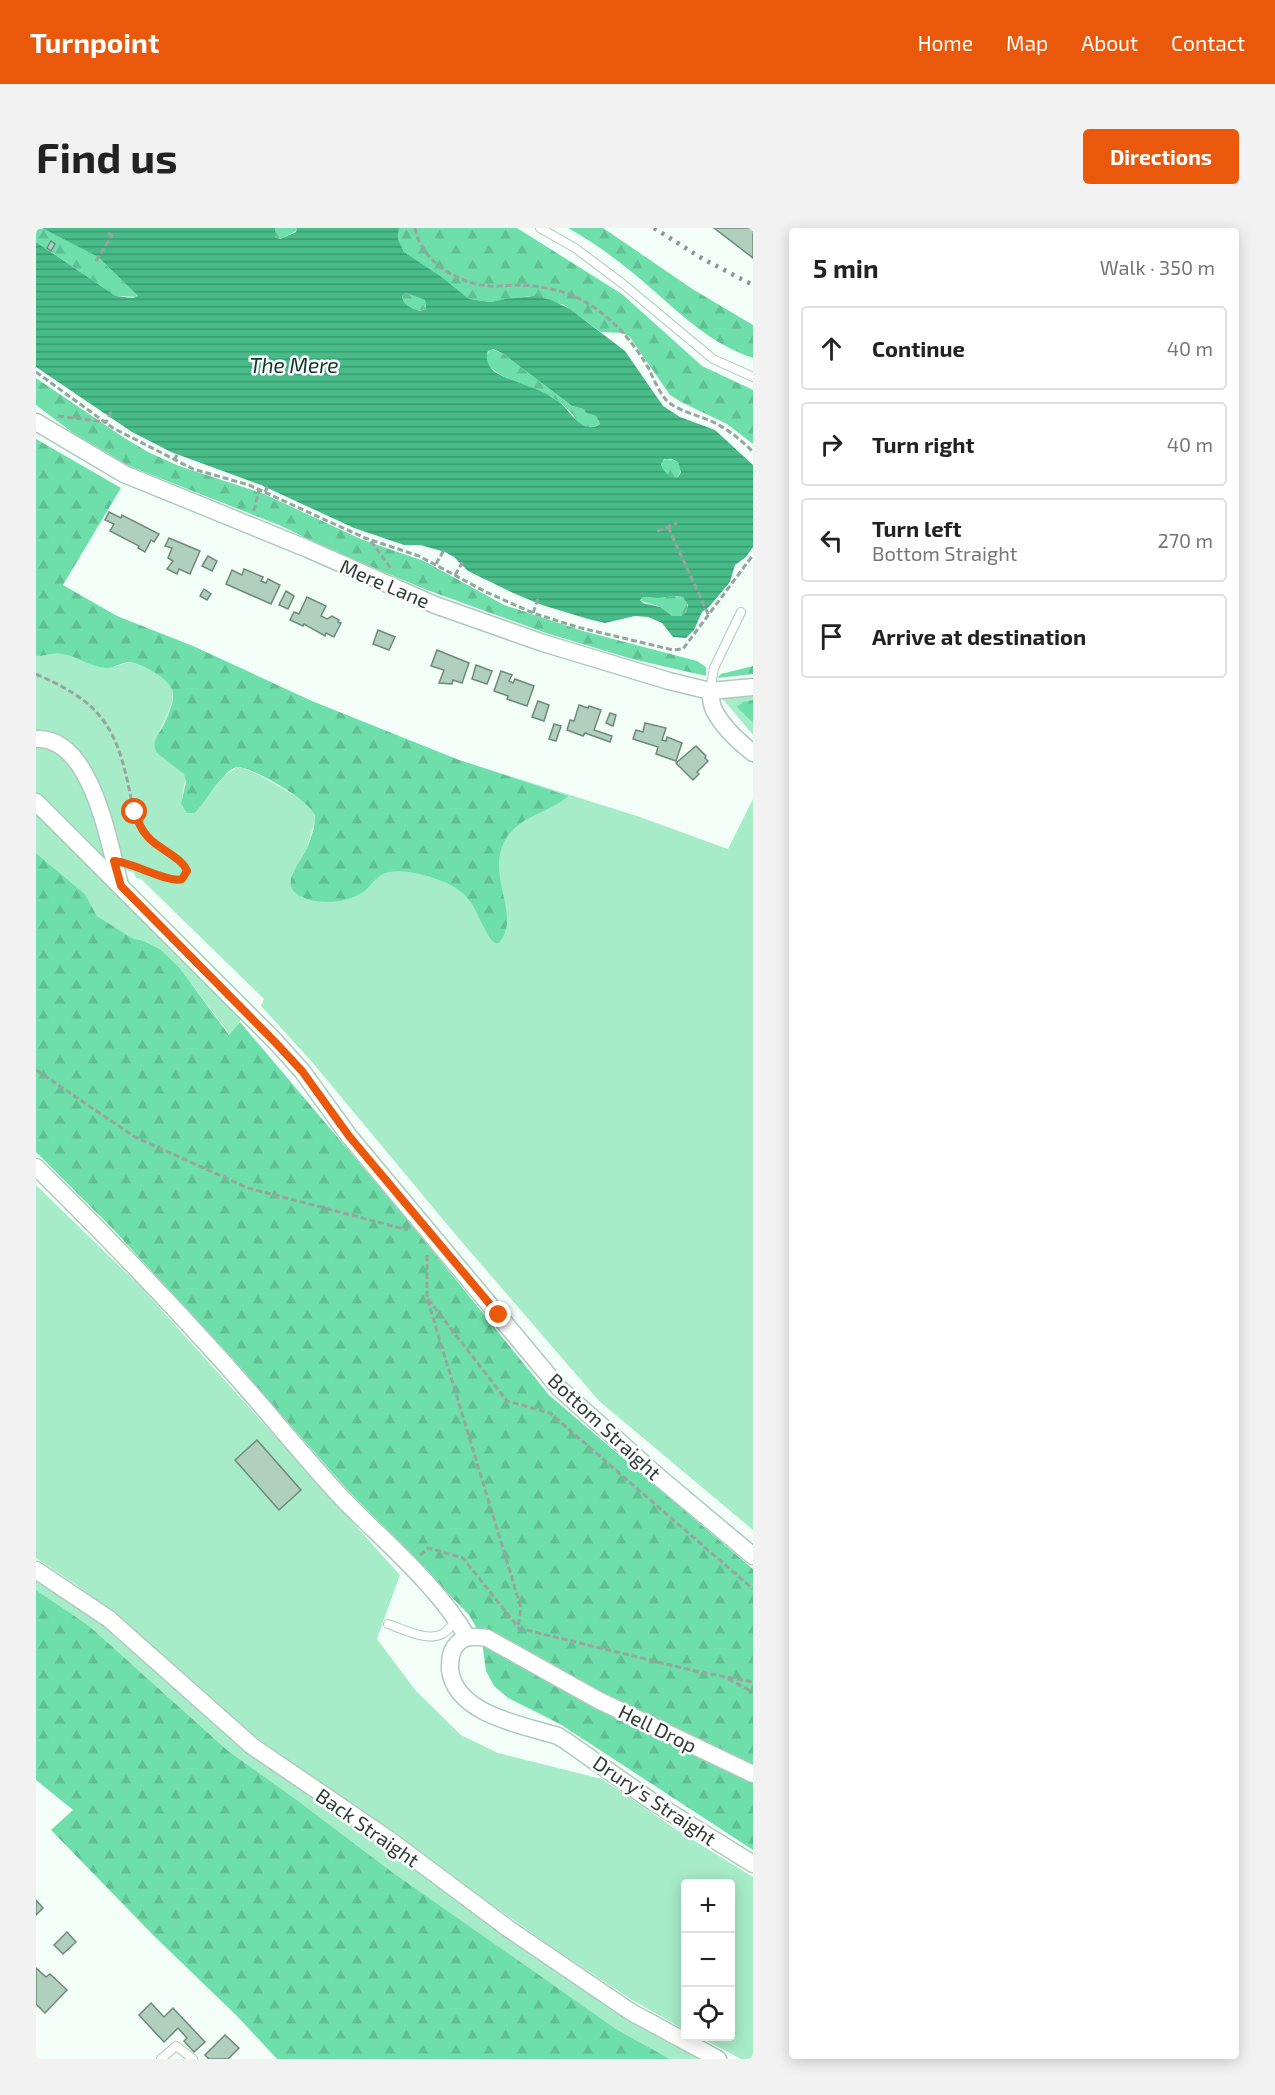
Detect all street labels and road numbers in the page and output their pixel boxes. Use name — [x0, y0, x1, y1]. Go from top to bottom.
street label: Mere Lane — [337, 553, 433, 613]
street label: Bottom Straight — [544, 1368, 667, 1485]
street label: Hell Drop — [615, 1699, 701, 1757]
street label: Drury's Straight — [589, 1750, 721, 1850]
street label: Back Straight — [312, 1783, 425, 1872]

